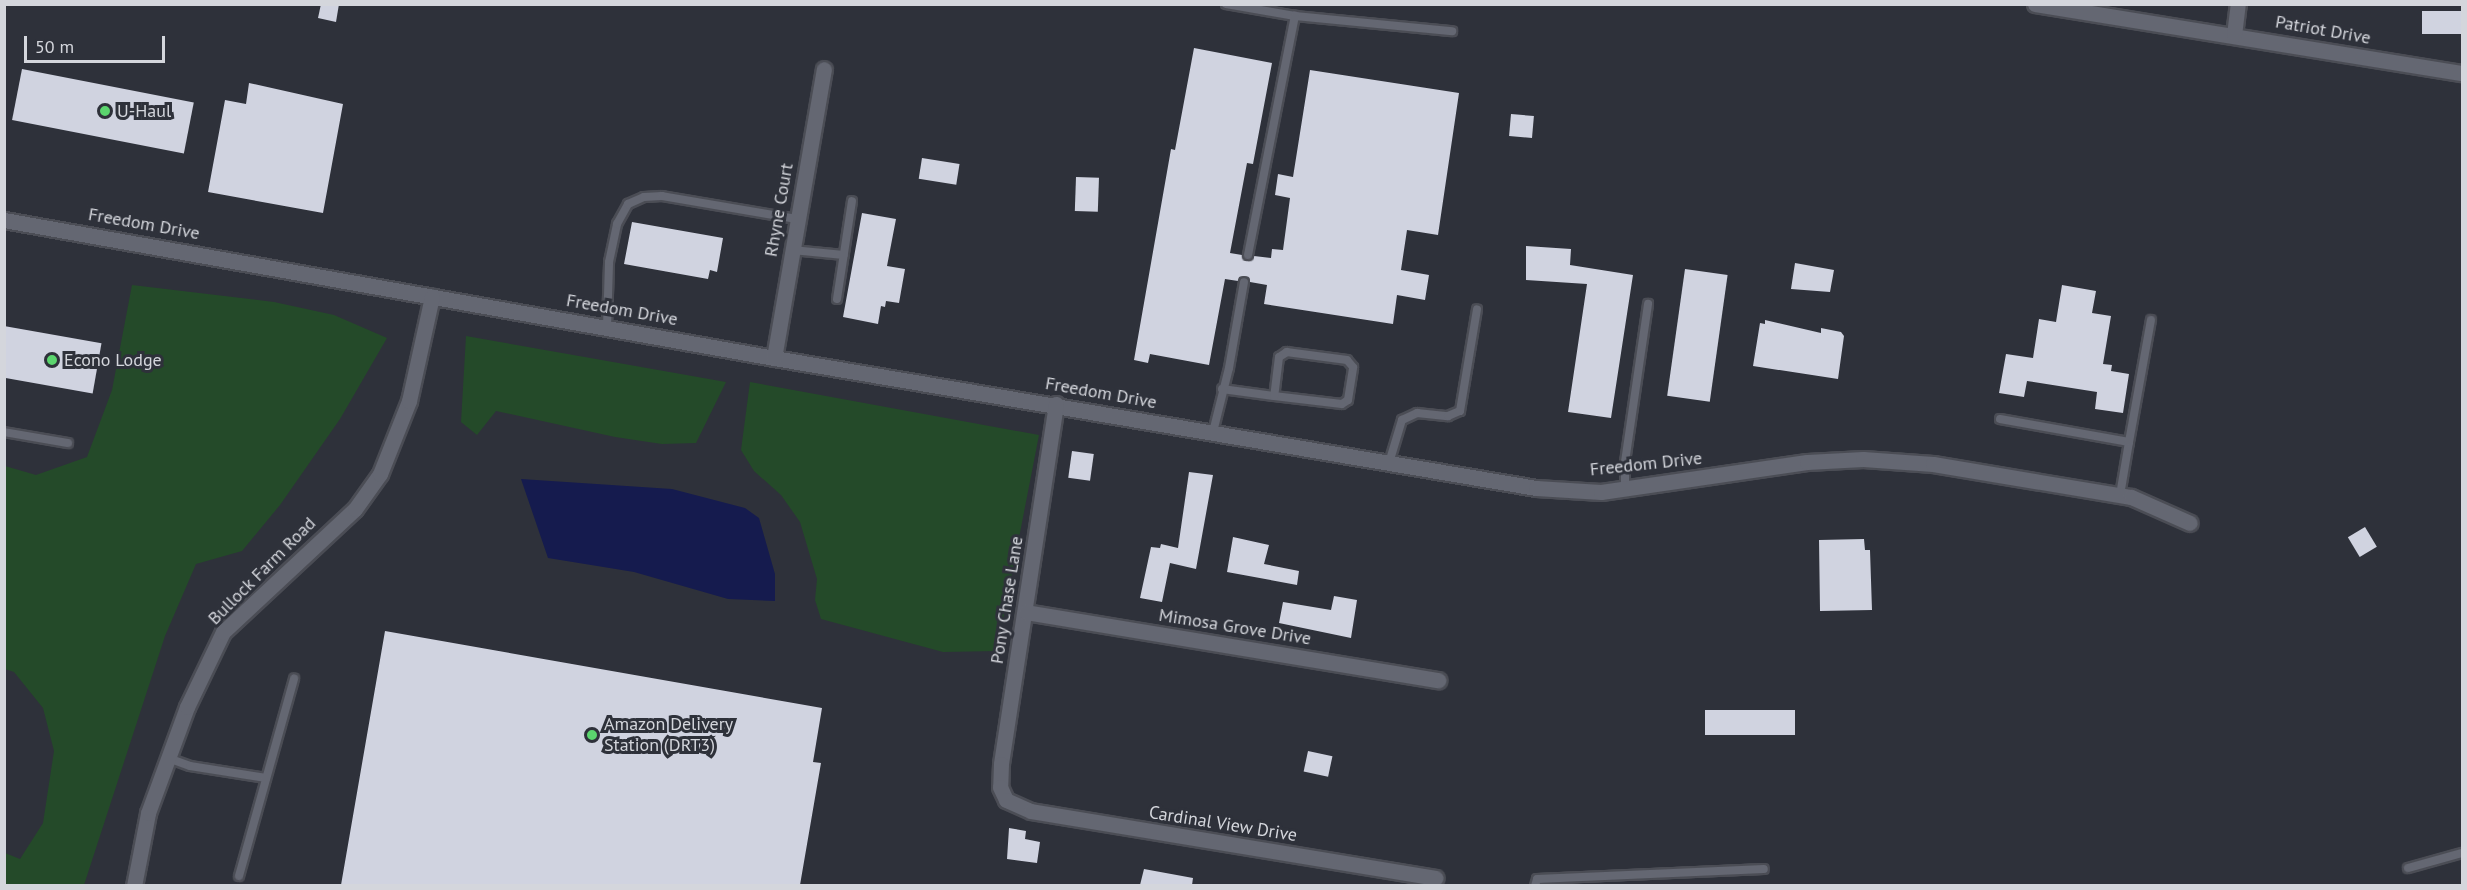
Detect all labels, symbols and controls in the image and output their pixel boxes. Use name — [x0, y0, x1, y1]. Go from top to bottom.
street label: Patriot Drive — [2274, 11, 2372, 49]
scale bar — [27, 24, 168, 62]
text: 50 m — [35, 35, 74, 58]
place label: U-Haul — [117, 100, 171, 122]
marker: U-Haul — [98, 104, 112, 118]
street label: Rhyne Court — [760, 162, 798, 258]
street label: Freedom Drive — [87, 204, 201, 244]
street label: Freedom Drive — [565, 290, 679, 330]
place label: Econo Lodge — [64, 349, 162, 371]
marker: Econo Lodge — [45, 353, 59, 367]
street label: Freedom Drive — [1044, 373, 1158, 413]
street label: Freedom Drive — [1589, 447, 1703, 481]
street label: Bullock Farm Road — [204, 513, 320, 629]
street label: Pony Chase Lane — [986, 534, 1028, 666]
street label: Mimosa Grove Drive — [1157, 604, 1313, 650]
place label: Amazon Delivery Station (DRT3) — [604, 714, 733, 756]
marker: Amazon Delivery Station (DRT3) — [585, 728, 599, 742]
street label: Cardinal View Drive — [1147, 802, 1299, 846]

